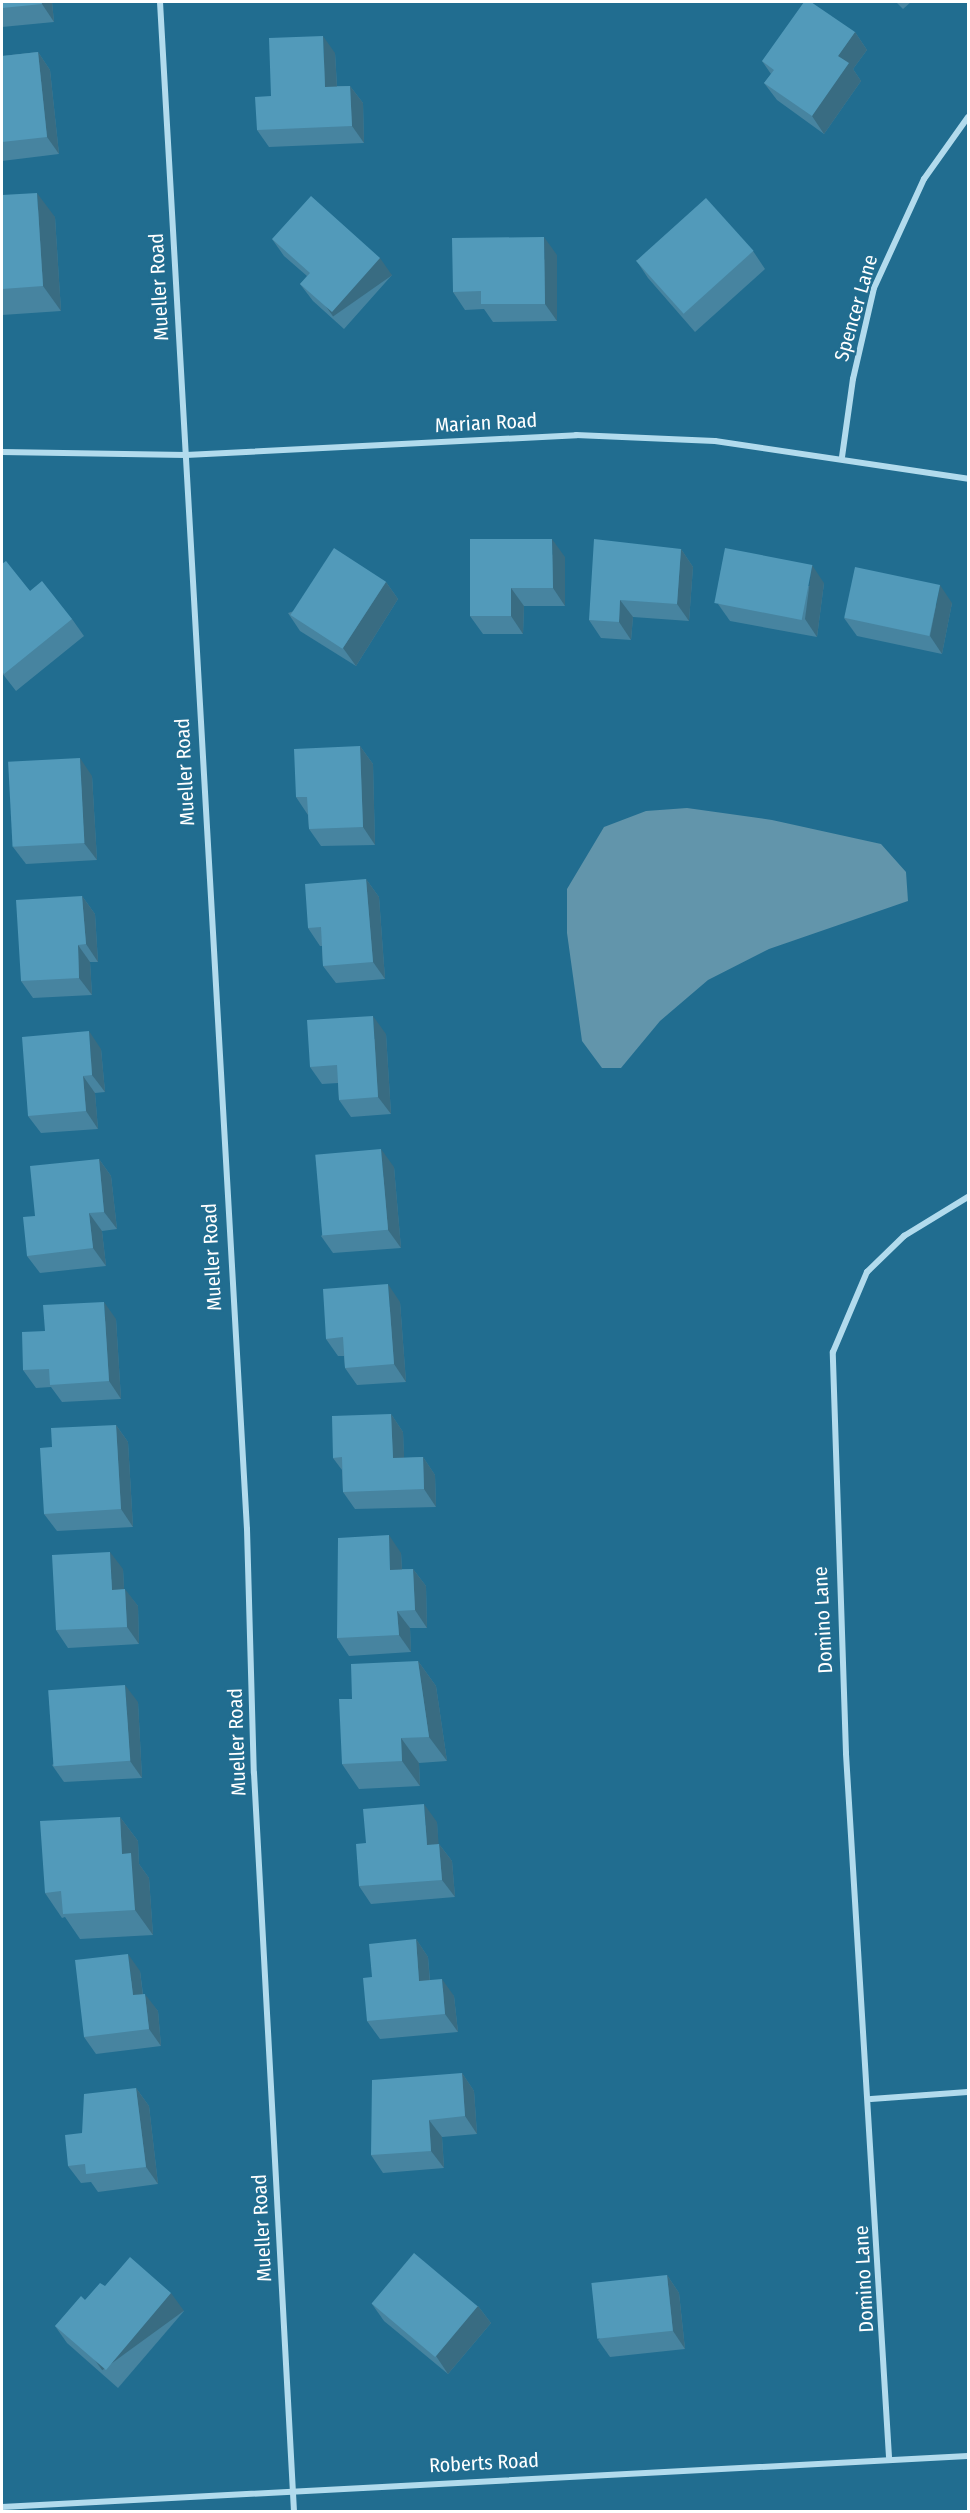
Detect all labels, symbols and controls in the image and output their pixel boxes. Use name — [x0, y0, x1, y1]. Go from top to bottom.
street label: Mueller Road — [144, 232, 174, 342]
street label: Spencer Lane — [829, 252, 883, 364]
street label: Marian Road — [434, 408, 538, 438]
street label: Mueller Road — [170, 717, 200, 827]
street label: Mueller Road — [197, 1202, 227, 1312]
street label: Domino Lane — [808, 1566, 838, 1674]
street label: Mueller Road — [223, 1688, 251, 1796]
street label: Mueller Road — [247, 2173, 277, 2283]
street label: Domino Lane — [849, 2225, 879, 2333]
street label: Roberts Road — [429, 2448, 539, 2478]

